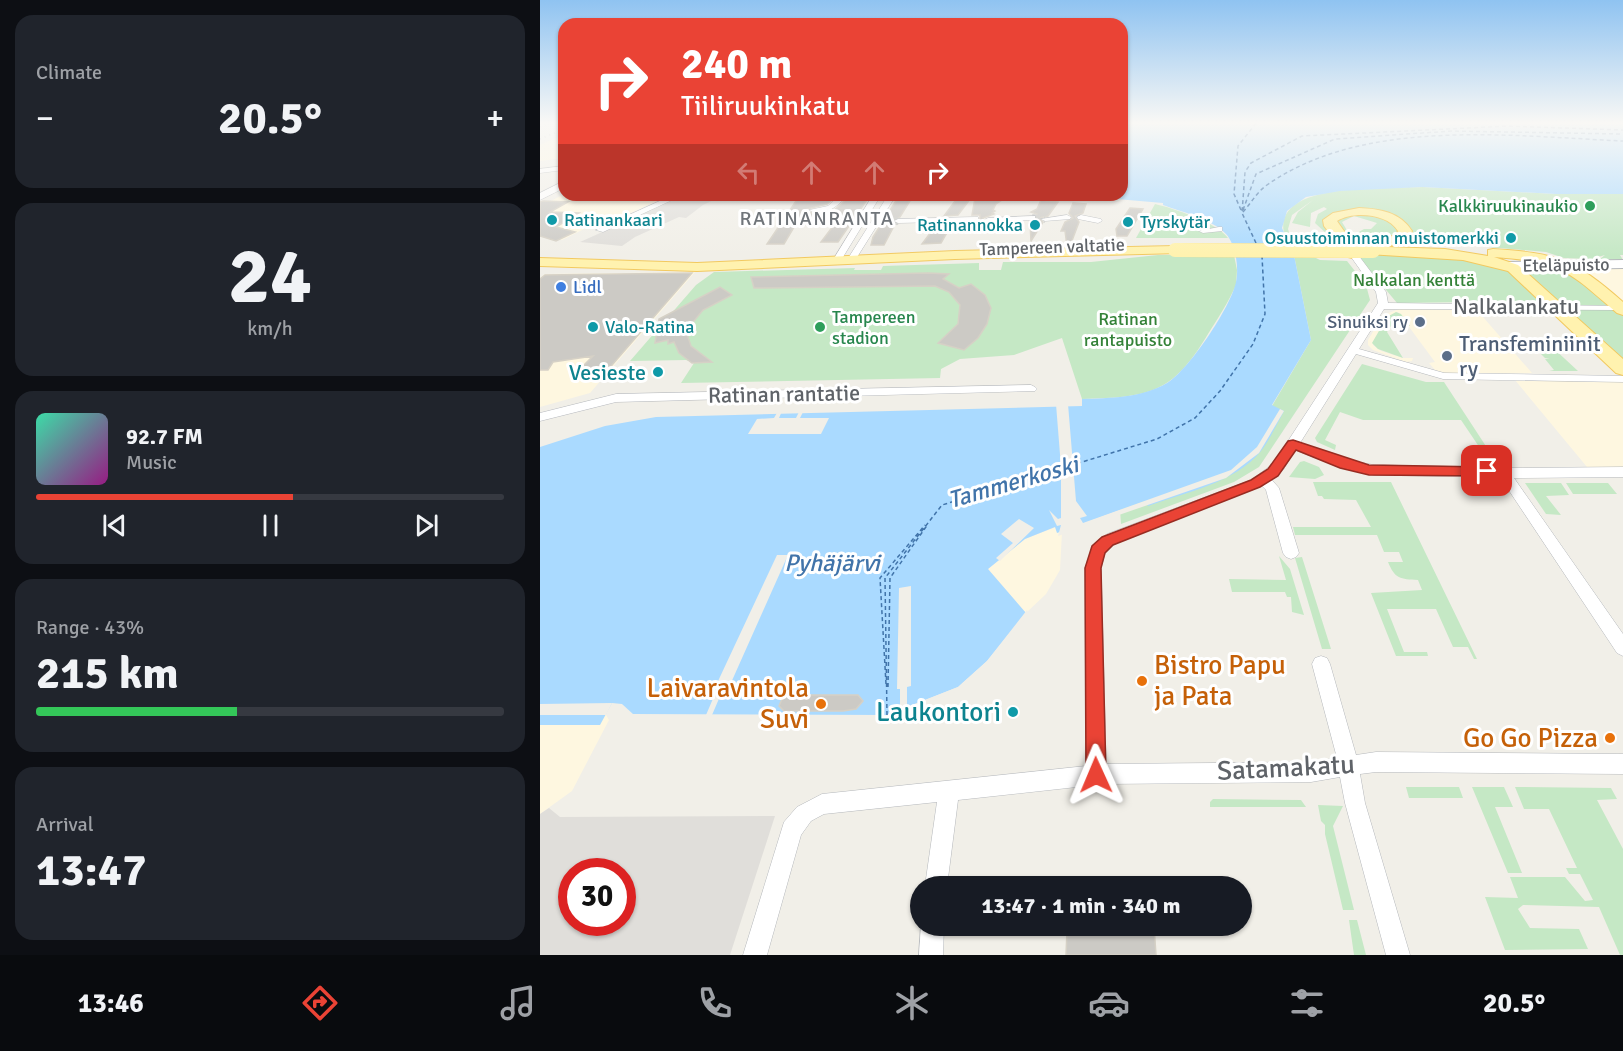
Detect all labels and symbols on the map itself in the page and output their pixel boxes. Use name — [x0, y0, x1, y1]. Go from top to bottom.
place label: Kalkkiruukinaukio — [1438, 195, 1578, 217]
marker: Kalkkiruukinaukio — [1583, 199, 1597, 213]
district label: RATINANRANTA — [740, 206, 894, 231]
place label: Ratinankaari — [564, 209, 663, 231]
place label: Tyrskytär — [1140, 211, 1211, 233]
marker: Ratinankaari — [545, 213, 559, 227]
place label: Ratinannokka — [917, 214, 1023, 236]
marker: Tyrskytär — [1121, 215, 1135, 229]
marker: Ratinannokka — [1028, 218, 1042, 232]
place label: Osuustoiminnan muistomerkki — [1264, 227, 1499, 249]
marker: Osuustoiminnan muistomerkki — [1504, 231, 1518, 245]
street label: Tampereen valtatie — [979, 233, 1125, 261]
street label: Eteläpuisto — [1522, 253, 1610, 277]
park label: Nalkalan kenttä — [1353, 269, 1475, 291]
place label: Lidl — [573, 276, 602, 298]
marker: Lidl — [554, 280, 568, 294]
street label: Nalkalankatu — [1453, 293, 1579, 320]
place label: Tampereen stadion — [832, 306, 916, 349]
park label: Ratinan rantapuisto — [1084, 308, 1172, 351]
place label: Sinuiksi ry — [1327, 311, 1409, 333]
marker: Sinuiksi ry — [1413, 315, 1427, 329]
place label: Valo-Ratina — [605, 316, 694, 338]
marker: Valo-Ratina — [586, 320, 600, 334]
marker: Tampereen stadion — [813, 320, 827, 334]
place label: Transfeminiinit ry — [1459, 330, 1601, 382]
marker: Transfeminiinit ry — [1440, 349, 1454, 363]
place label: Vesieste — [569, 359, 646, 386]
marker: Vesieste — [651, 365, 665, 379]
street label: Ratinan rantatie — [708, 379, 860, 409]
pin — [1461, 445, 1512, 496]
water label: Tammerkoski — [944, 448, 1084, 515]
water label: Pyhäjärvi — [784, 548, 882, 578]
place label: Bistro Papu ja Pata — [1154, 649, 1286, 713]
place label: Laivaravintola Suvi — [647, 672, 809, 736]
marker: Bistro Papu ja Pata — [1135, 674, 1149, 688]
place label: Laukontori — [876, 696, 1001, 729]
marker: Laivaravintola Suvi — [814, 697, 828, 711]
marker: Laukontori — [1006, 705, 1020, 719]
place label: Go Go Pizza — [1463, 722, 1598, 755]
marker: Go Go Pizza — [1603, 731, 1617, 745]
position arrow — [1064, 743, 1128, 807]
street label: Satamakatu — [1216, 748, 1356, 788]
speed limit sign: 30 — [558, 858, 636, 936]

